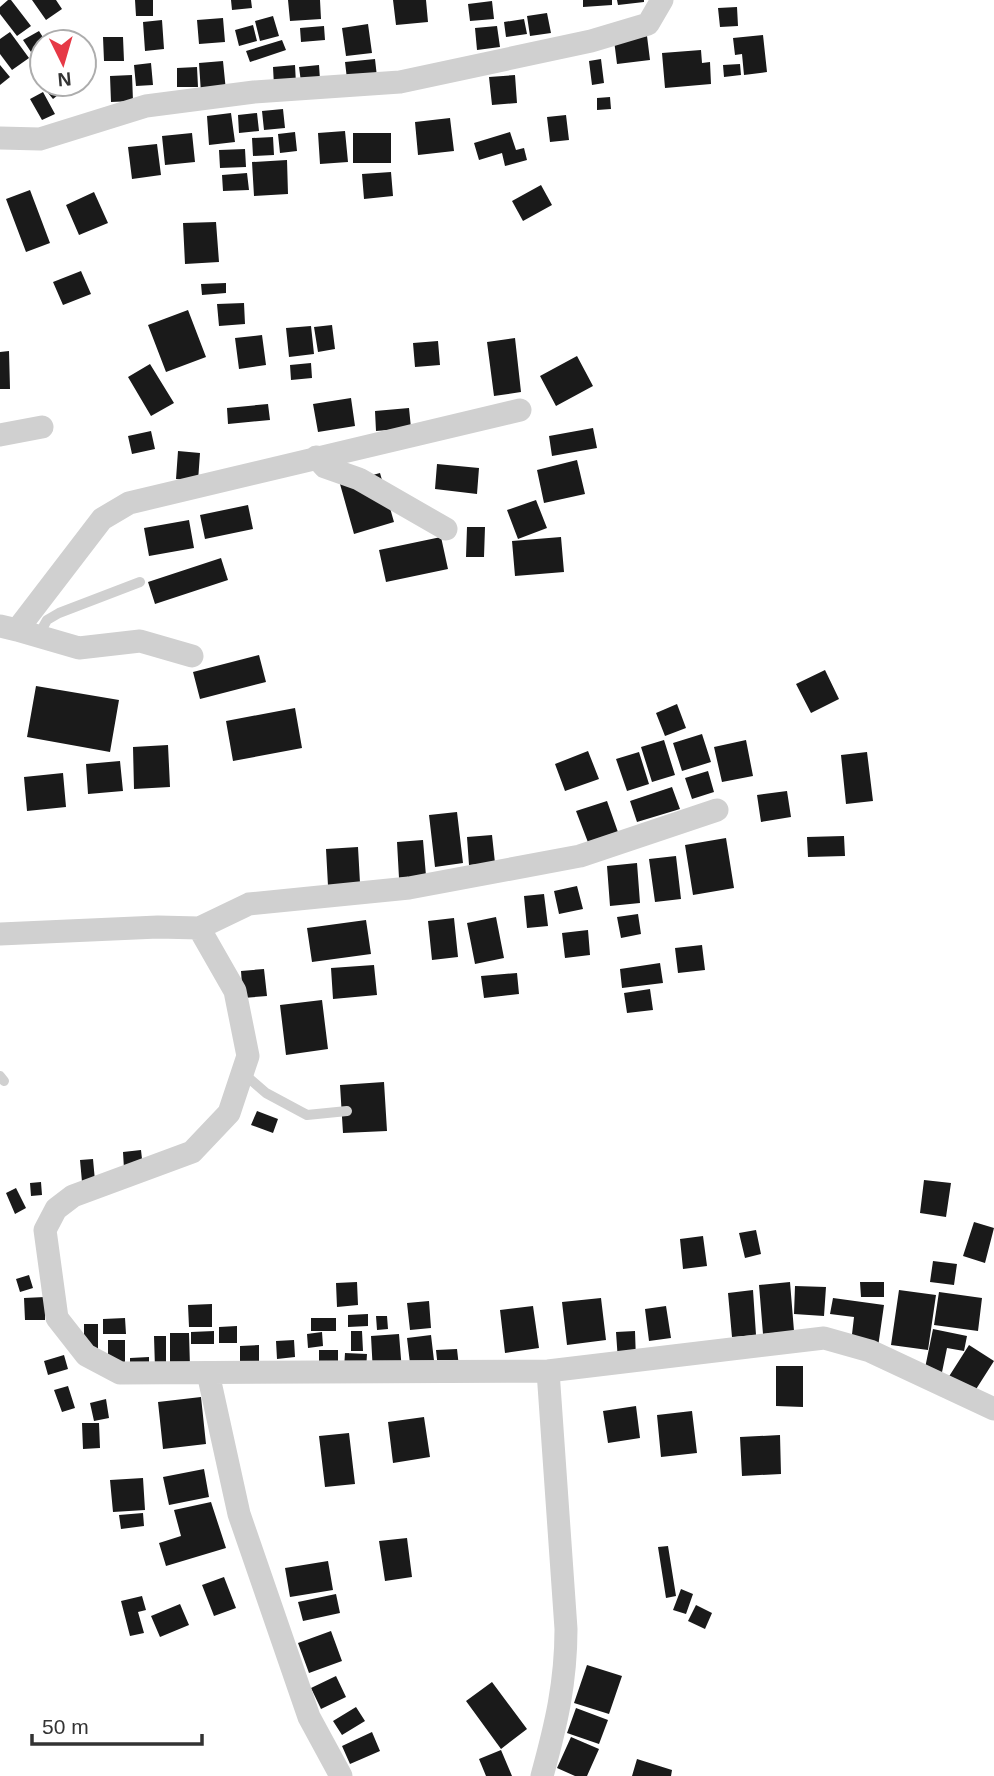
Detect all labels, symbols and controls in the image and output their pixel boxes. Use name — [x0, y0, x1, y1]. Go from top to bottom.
north arrow — [28, 28, 98, 98]
text: N — [57, 68, 72, 90]
scale bar — [32, 1702, 201, 1746]
text: 50 m — [42, 1715, 89, 1738]

